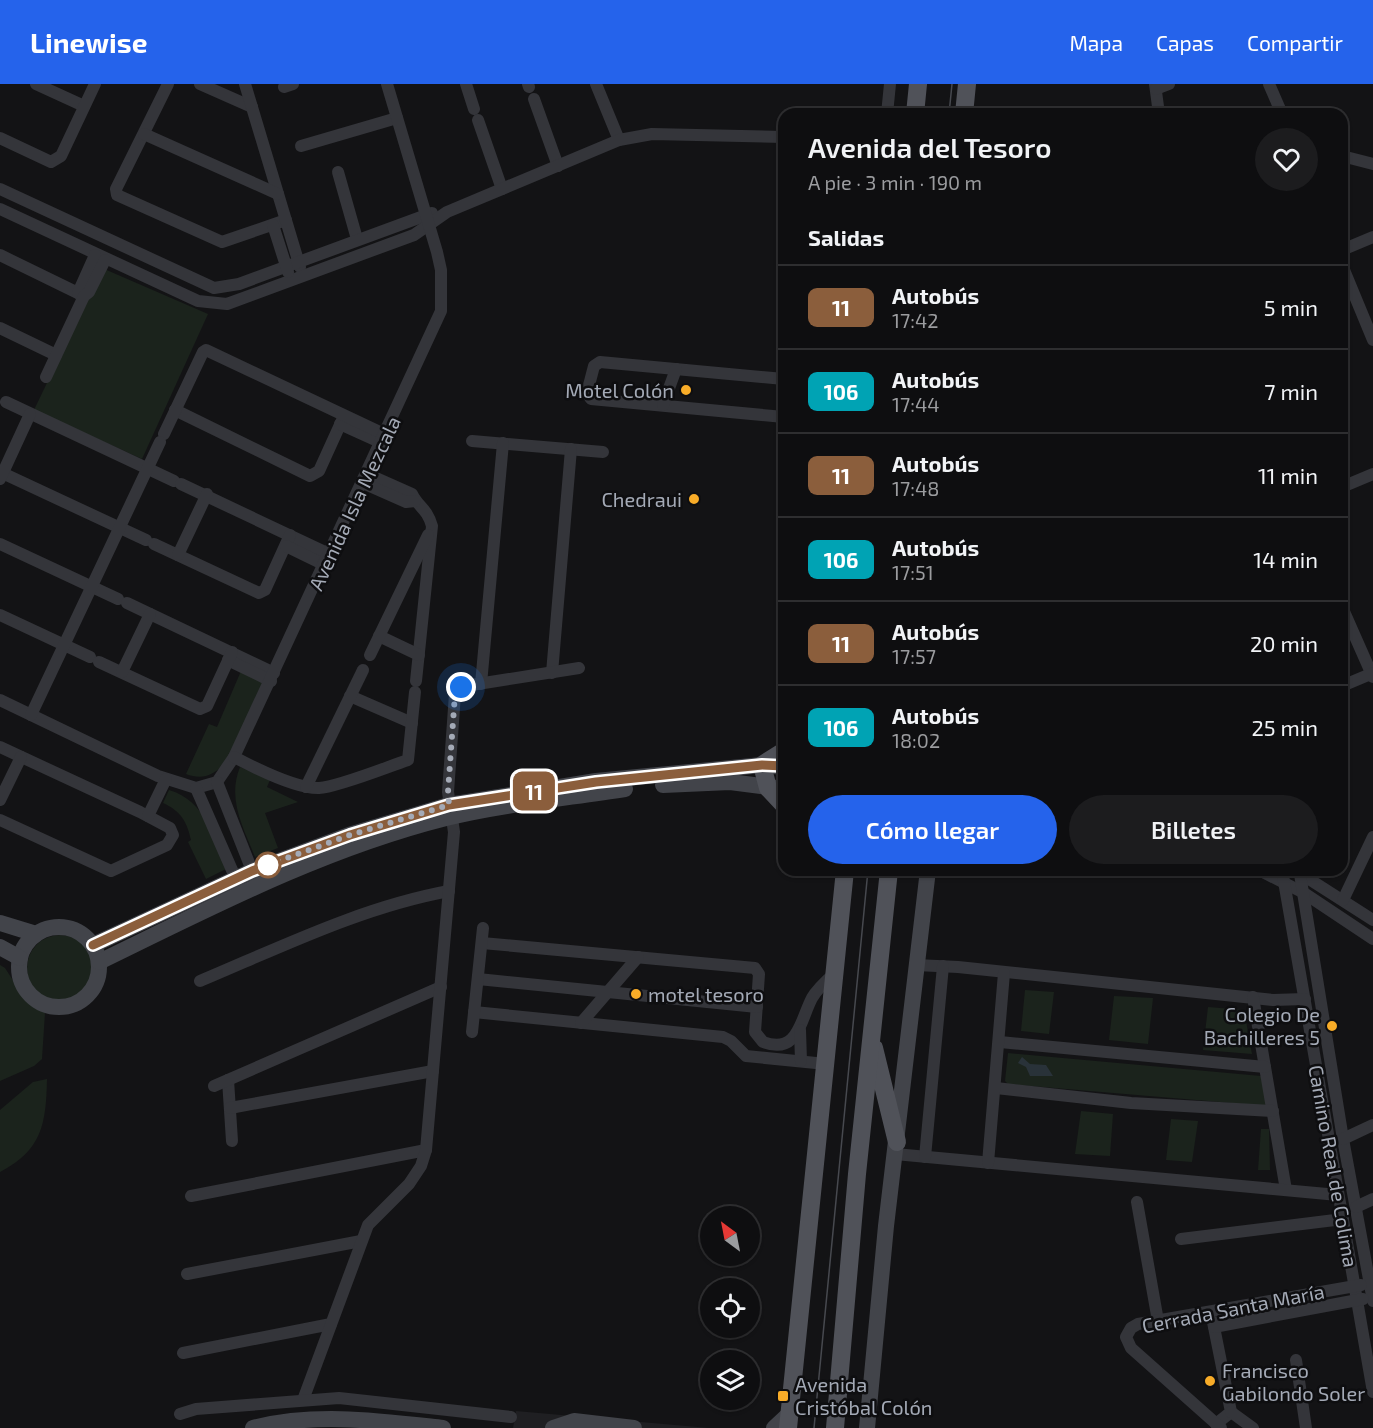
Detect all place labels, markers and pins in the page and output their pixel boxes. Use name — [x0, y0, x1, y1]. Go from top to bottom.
place label: Motel Colón — [565, 378, 674, 402]
marker: Motel Colón — [679, 383, 693, 397]
place label: Chedraui — [601, 487, 682, 511]
marker: Chedraui — [687, 492, 701, 506]
unlabelled marker — [255, 852, 281, 878]
place label: motel tesoro — [648, 982, 764, 1006]
marker: motel tesoro — [629, 987, 643, 1001]
place label: Colegio De Bachilleres 5 — [1204, 1002, 1320, 1049]
marker: Colegio De Bachilleres 5 — [1325, 1019, 1339, 1033]
place label: Francisco Gabilondo Soler — [1222, 1358, 1365, 1405]
place label: Avenida Cristóbal Colón — [795, 1372, 932, 1419]
marker: Francisco Gabilondo Soler — [1203, 1374, 1217, 1388]
marker: Avenida Cristóbal Colón — [776, 1389, 790, 1403]

